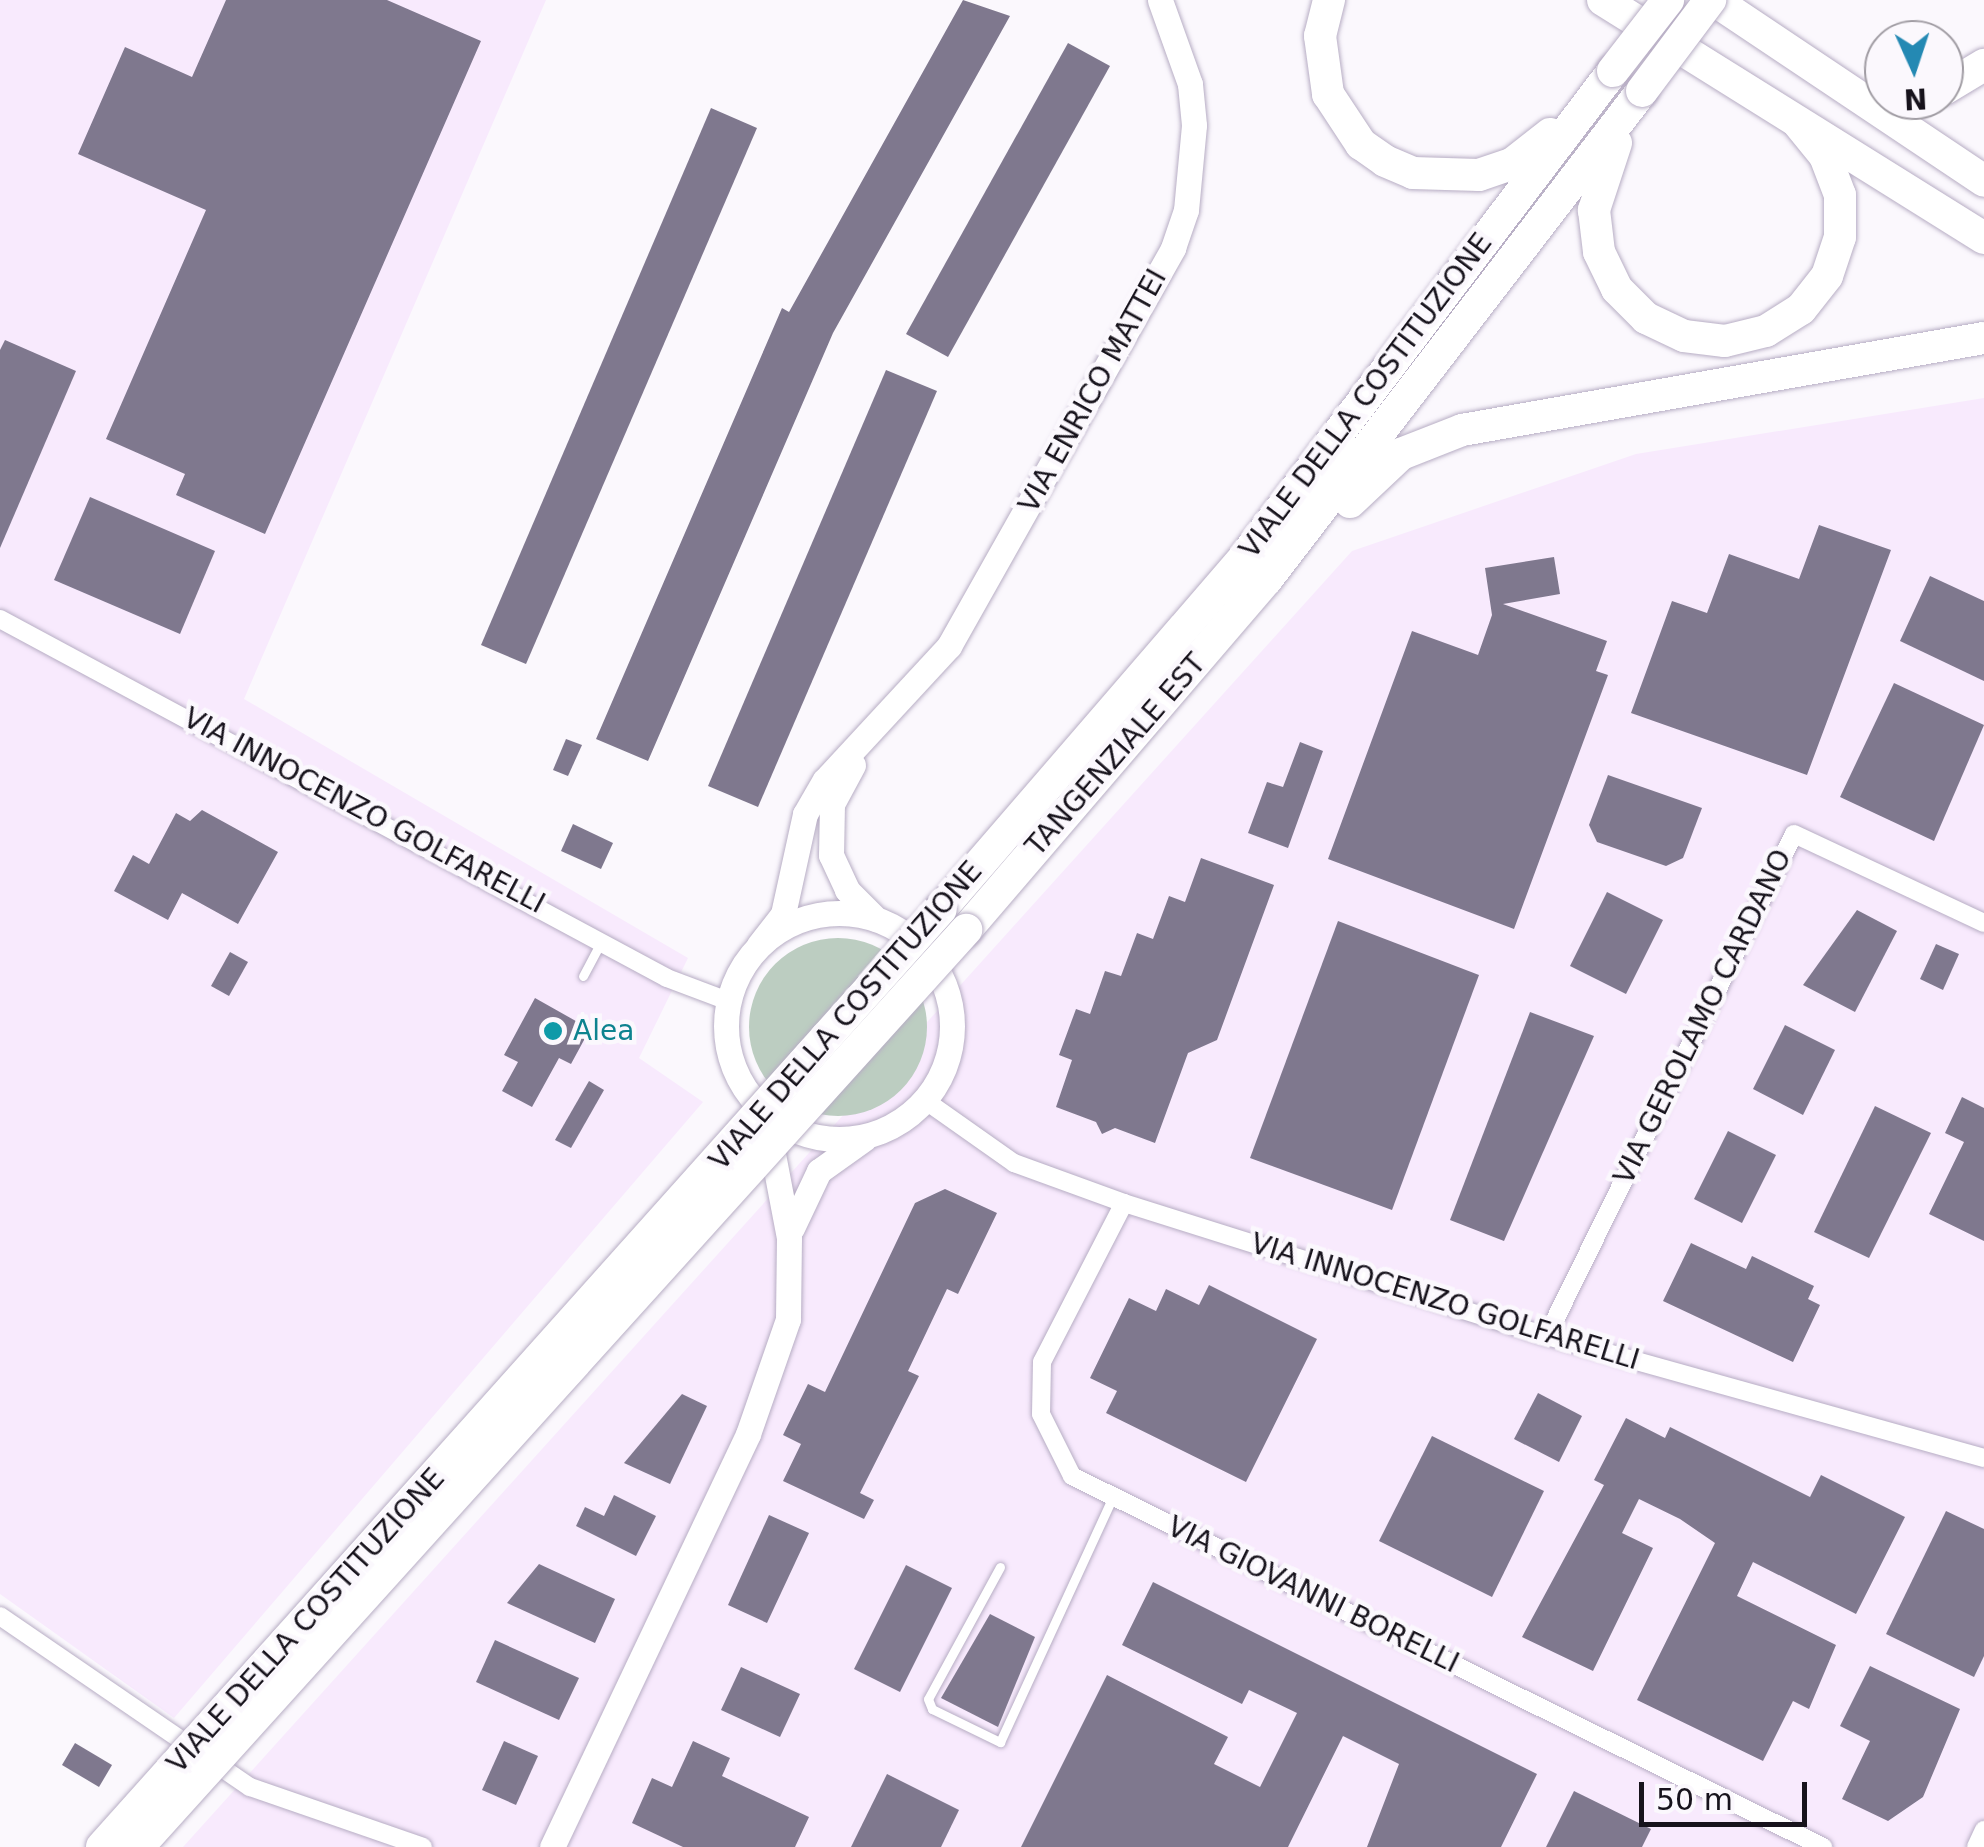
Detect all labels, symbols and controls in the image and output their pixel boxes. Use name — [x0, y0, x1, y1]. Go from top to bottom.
north arrow — [1864, 20, 1964, 120]
text: N — [1903, 81, 1928, 116]
street label: VIALE DELLA COSTITUZIONE — [1233, 227, 1499, 565]
street label: VIA ENRICO MATTEI — [1012, 263, 1174, 519]
street label: TANGENZIALE EST — [1019, 647, 1213, 863]
street label: VIA INNOCENZO GOLFARELLI — [177, 701, 551, 921]
street label: VIA GEROLAMO CARDANO — [1607, 844, 1799, 1190]
street label: VIALE DELLA COSTITUZIONE — [703, 855, 989, 1177]
place label: Alea — [573, 1014, 634, 1048]
marker: Alea — [542, 1020, 564, 1042]
street label: VIA INNOCENZO GOLFARELLI — [1247, 1227, 1643, 1377]
street label: VIALE DELLA COSTITUZIONE — [160, 1462, 452, 1780]
street label: VIA GIOVANNI BORELLI — [1162, 1510, 1464, 1680]
scale bar — [1644, 1762, 1812, 1824]
text: 50 m — [1656, 1782, 1733, 1817]

